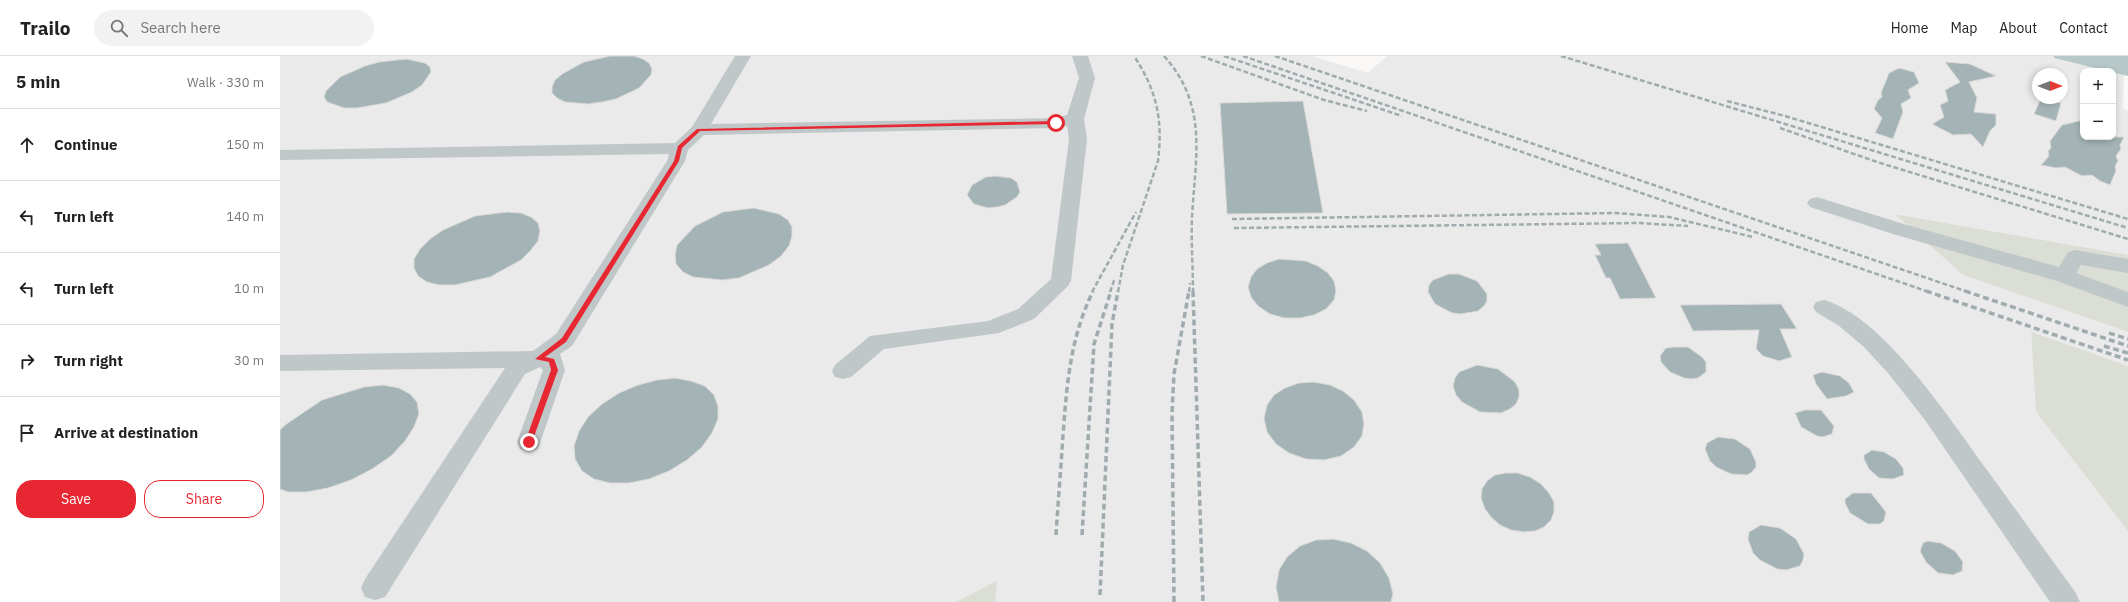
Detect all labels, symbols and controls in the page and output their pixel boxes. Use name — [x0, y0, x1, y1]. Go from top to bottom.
search box — [94, 10, 374, 46]
text: Trailo — [20, 16, 70, 40]
icon: search — [108, 17, 130, 39]
text: Search here — [140, 18, 221, 37]
text: Home — [1891, 19, 1928, 37]
text: Map — [1950, 19, 1977, 37]
text: About — [1999, 19, 2037, 37]
text: Contact — [2059, 19, 2108, 37]
north arrow — [2032, 68, 2068, 104]
map controls — [2080, 68, 2116, 140]
button: + — [2080, 68, 2116, 104]
text: 5 min — [16, 71, 60, 93]
text: Walk · 330 m — [187, 74, 264, 91]
button: − — [2080, 104, 2116, 140]
route start — [1047, 114, 1065, 132]
icon: ahead — [16, 134, 38, 156]
text: Continue — [54, 135, 118, 154]
text: 150 m — [226, 136, 264, 153]
icon: left — [16, 206, 38, 228]
text: Turn left — [54, 207, 114, 226]
text: 140 m — [226, 208, 264, 225]
icon: left — [16, 278, 38, 300]
text: Turn left — [54, 279, 114, 298]
text: 10 m — [234, 280, 264, 297]
icon: right — [16, 350, 38, 372]
text: Turn right — [54, 351, 123, 370]
text: 30 m — [234, 352, 264, 369]
icon: arrive — [16, 422, 38, 444]
text: Arrive at destination — [54, 423, 198, 442]
route end — [520, 433, 538, 451]
button: Save — [16, 480, 136, 518]
button: Share — [144, 480, 264, 518]

